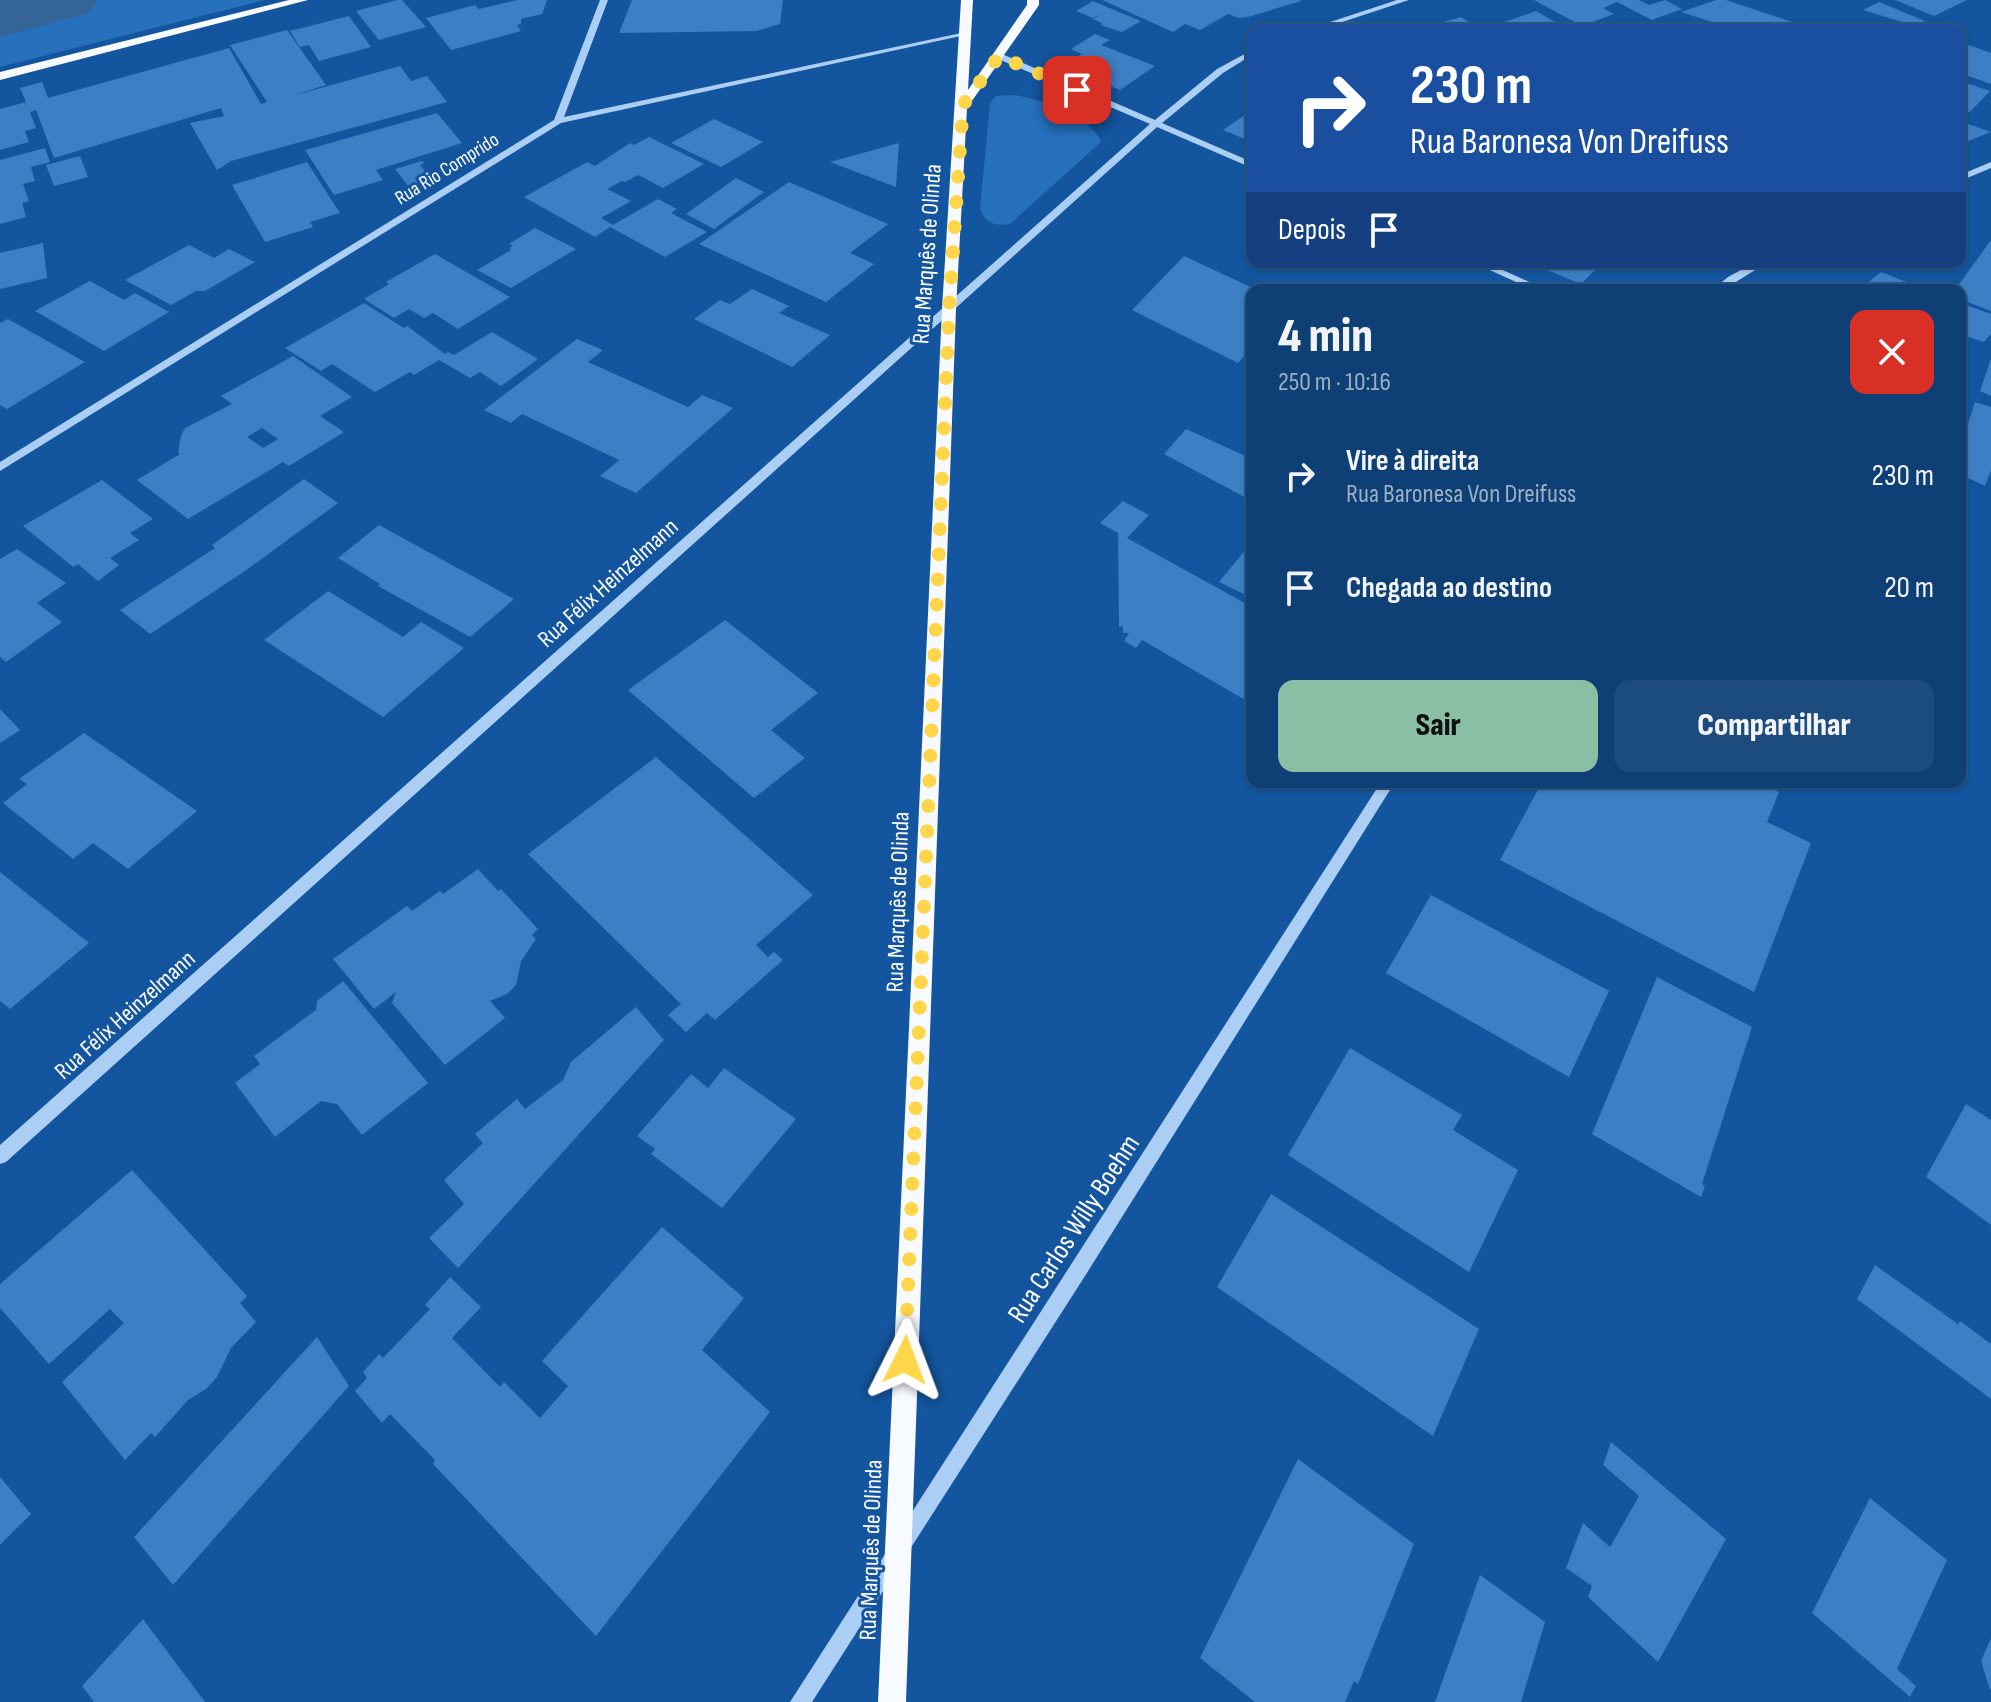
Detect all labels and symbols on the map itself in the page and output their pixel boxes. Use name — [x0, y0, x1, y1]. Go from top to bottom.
pin — [1043, 56, 1111, 124]
street label: Rua Rio Comprido — [391, 128, 503, 210]
street label: Rua Marquês de Olinda — [906, 163, 948, 345]
street label: Rua Félix Heinzelmann — [532, 512, 684, 654]
street label: Rua Marquês de Olinda — [880, 811, 916, 993]
street label: Rua Félix Heinzelmann — [49, 944, 201, 1086]
street label: Rua Carlos Willy Boehm — [1001, 1129, 1147, 1329]
position arrow — [863, 1318, 947, 1402]
street label: Rua Marquês de Olinda — [853, 1459, 889, 1641]

